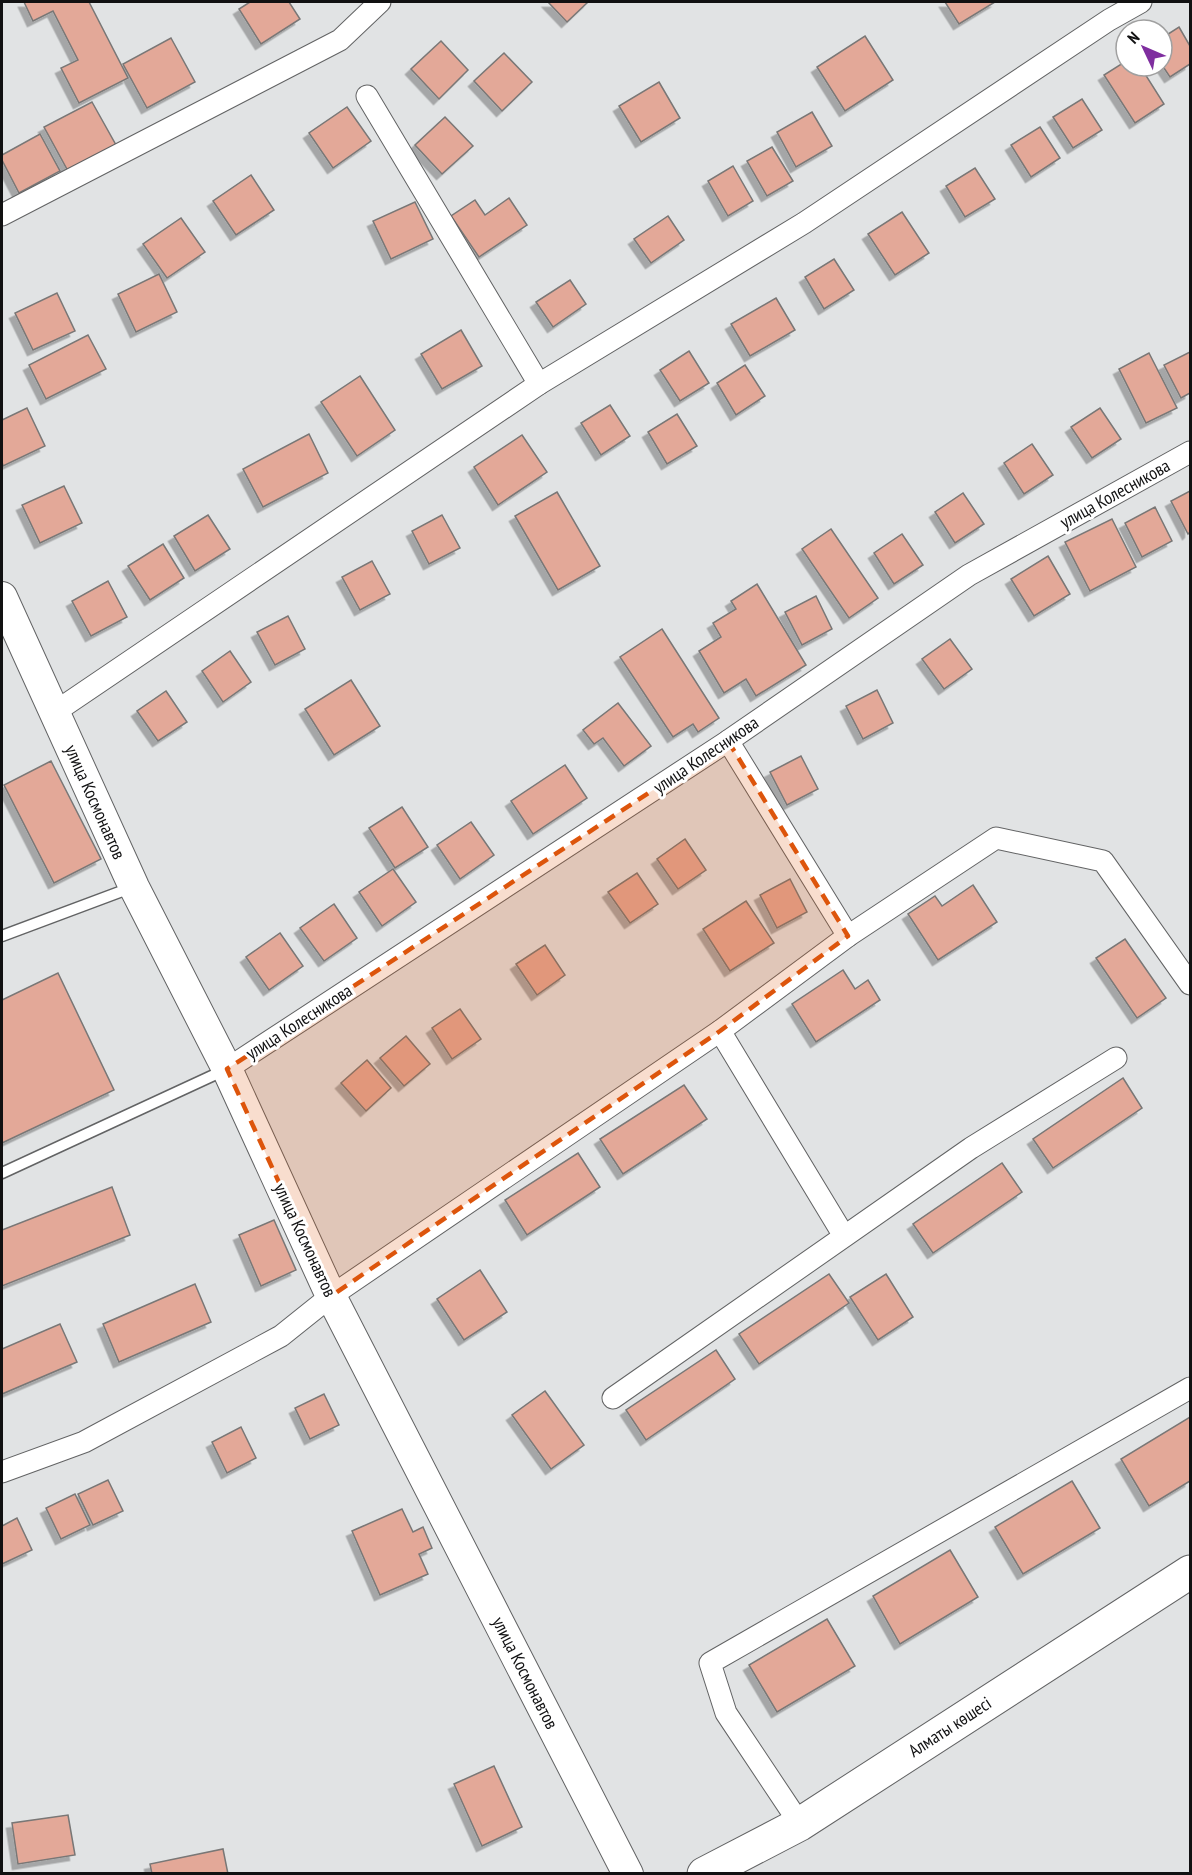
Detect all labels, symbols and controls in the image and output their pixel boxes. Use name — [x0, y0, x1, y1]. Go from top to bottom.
north arrow — [1114, 18, 1174, 78]
text: N — [1123, 28, 1143, 48]
street label: улица Колесникова — [1056, 454, 1174, 533]
street label: улица Колесникова — [649, 711, 763, 798]
street label: улица Космонавтов — [60, 741, 131, 863]
street label: улица Колесникова — [241, 979, 356, 1065]
street label: улица Космонавтов — [269, 1179, 342, 1300]
street label: улица Космонавтов — [487, 1613, 564, 1733]
street label: Алматы көшесі — [904, 1691, 996, 1762]

